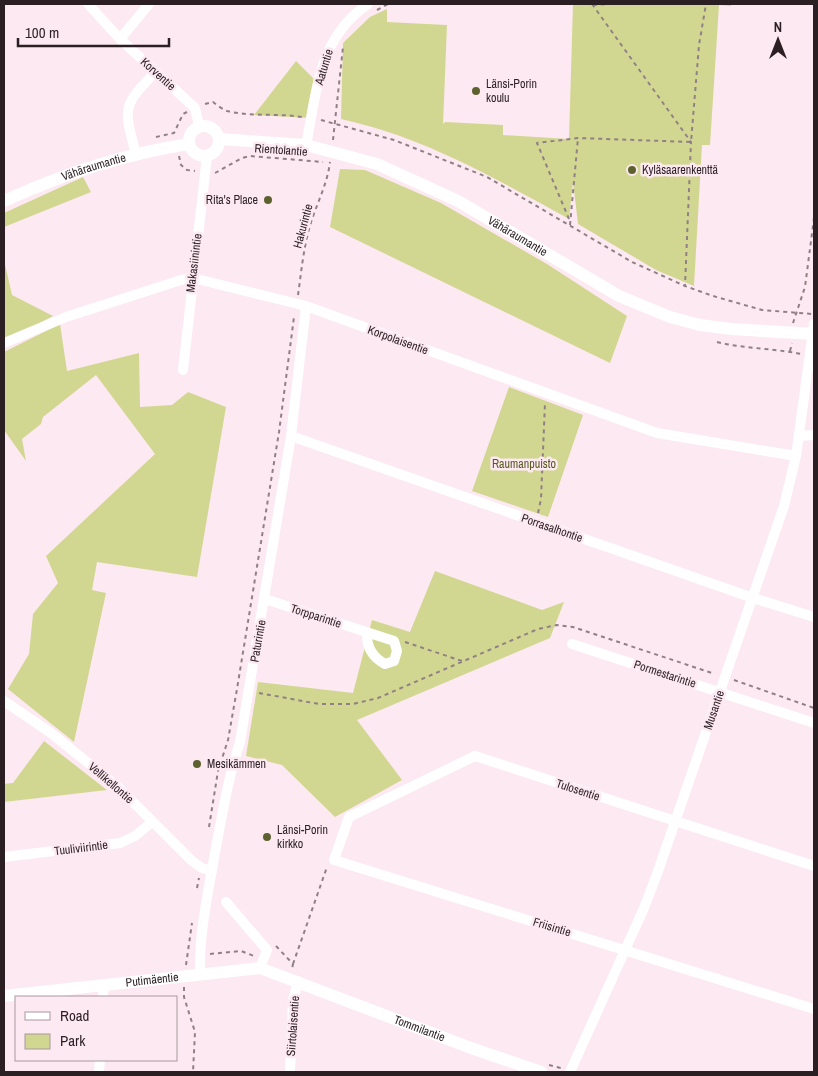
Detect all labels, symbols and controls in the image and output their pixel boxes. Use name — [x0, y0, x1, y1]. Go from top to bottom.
scale bar — [18, 15, 169, 47]
north arrow — [753, 15, 803, 65]
text: N — [774, 18, 782, 36]
text: 100 m — [25, 22, 59, 43]
street label: Aatuntie — [311, 47, 337, 88]
street label: Korventie — [137, 54, 179, 94]
place label: Länsi-Porin koulu — [486, 76, 537, 106]
marker: Länsi-Porin koulu — [470, 85, 482, 97]
street label: Rientolantie — [254, 140, 308, 160]
street label: Vähäraumantie — [59, 149, 128, 185]
place label: Kyläsaarenkenttä — [642, 162, 719, 178]
marker: Kyläsaarenkenttä — [626, 164, 638, 176]
place label: Rita's Place — [206, 192, 258, 208]
marker: Rita's Place — [262, 194, 274, 206]
street label: Hakurintie — [289, 202, 317, 250]
street label: Vähäraumantie — [485, 212, 550, 260]
street label: Makasiinintie — [182, 233, 206, 293]
street label: Korpolaisentie — [365, 322, 431, 358]
park label: Raumanpuisto — [492, 456, 556, 472]
street label: Porrasalhontie — [519, 510, 585, 546]
street label: Torpparintie — [289, 600, 343, 632]
street label: Paturintie — [246, 619, 270, 663]
street label: Pormestarintie — [632, 656, 698, 692]
street label: Musantie — [700, 688, 728, 732]
place label: Mesikämmen — [207, 756, 266, 772]
marker: Mesikämmen — [191, 758, 203, 770]
street label: Vellikellontie — [85, 759, 137, 807]
street label: Tulosentie — [554, 775, 602, 805]
place label: Länsi-Porin kirkko — [277, 822, 328, 852]
marker: Länsi-Porin kirkko — [261, 831, 273, 843]
street label: Tuuliviirintie — [53, 837, 109, 859]
street label: Friisintie — [531, 914, 573, 940]
street label: Putimäentie — [125, 969, 179, 991]
street label: Siirtolaisentie — [283, 995, 303, 1057]
legend — [15, 996, 178, 1061]
text: Road — [60, 1005, 89, 1026]
street label: Tommilantie — [391, 1011, 447, 1045]
text: Park — [60, 1030, 86, 1051]

